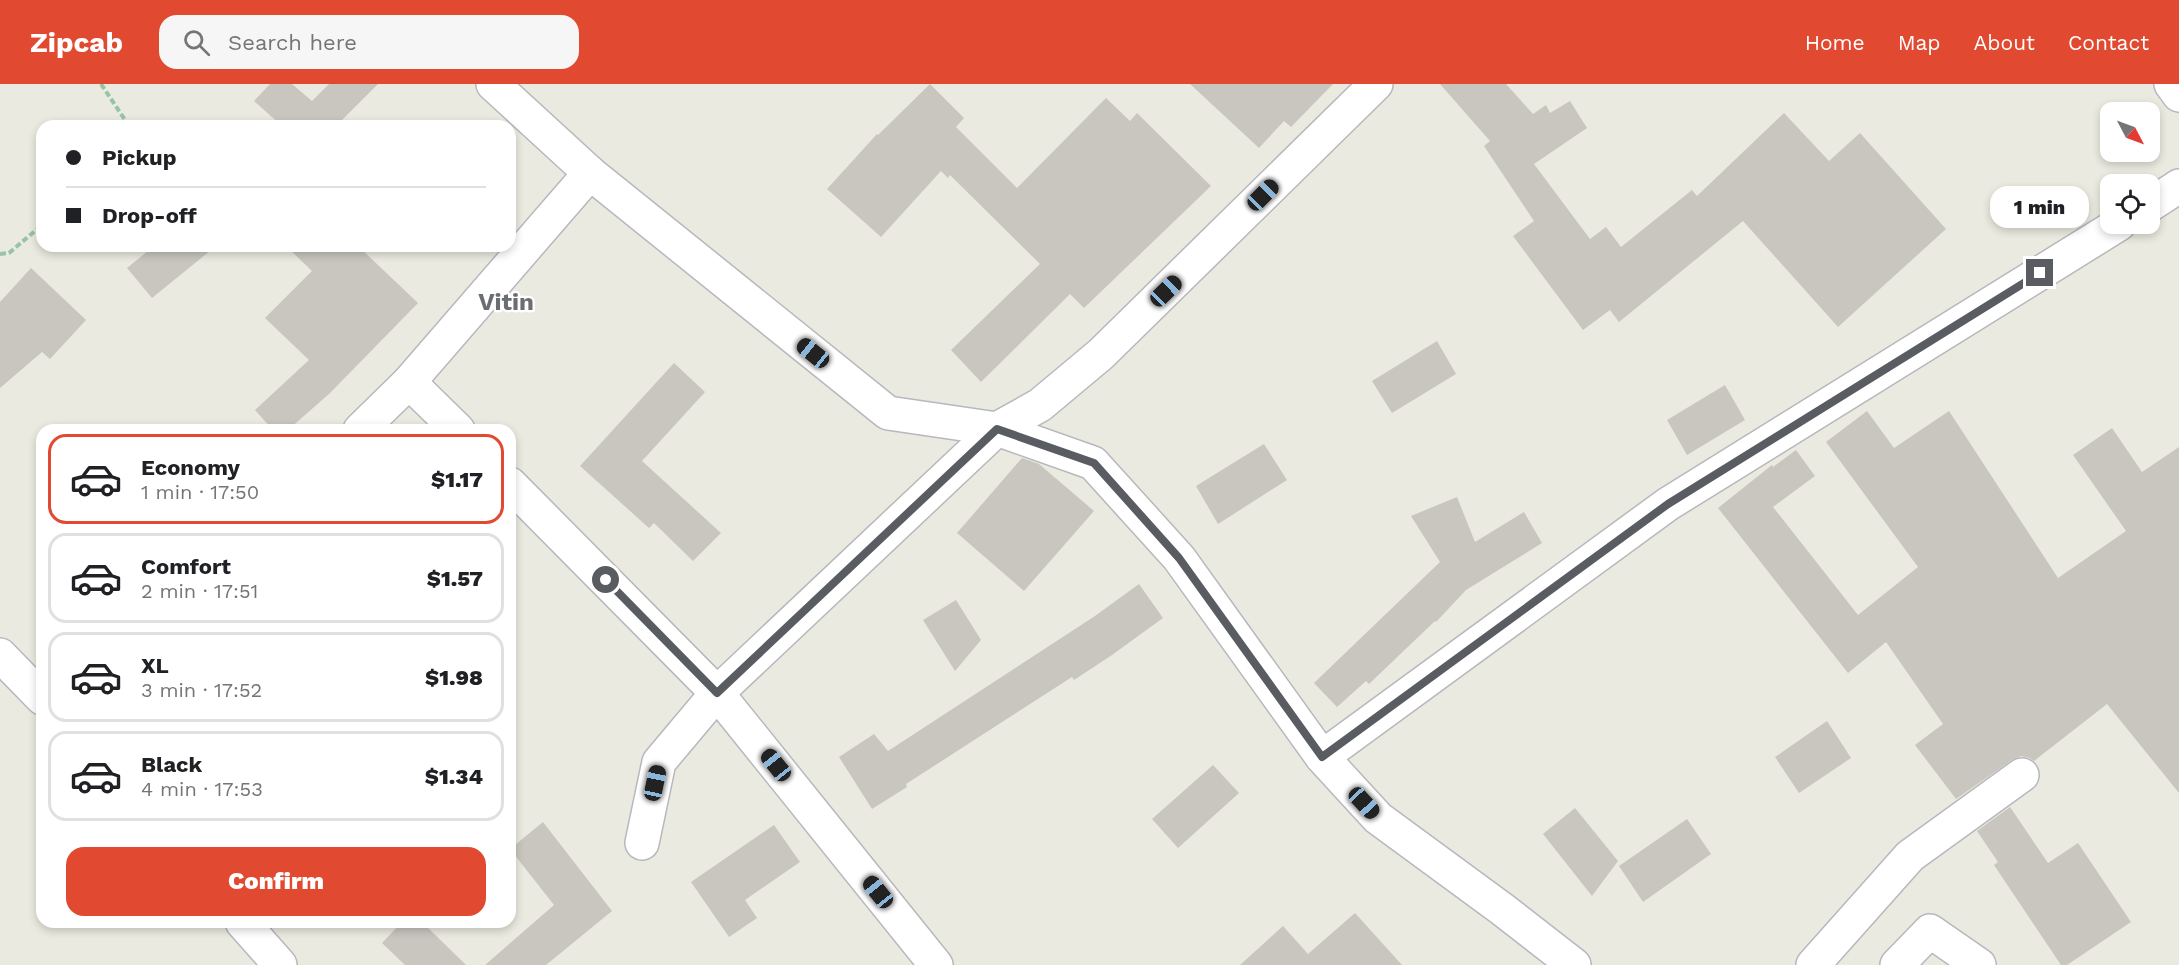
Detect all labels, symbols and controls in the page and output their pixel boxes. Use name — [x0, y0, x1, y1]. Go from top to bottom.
search box — [159, 15, 579, 69]
text: Zipcab — [30, 26, 123, 59]
icon: search — [180, 26, 213, 59]
text: Search here — [228, 30, 357, 55]
text: Home — [1805, 30, 1865, 55]
text: Map — [1898, 30, 1941, 55]
text: About — [1974, 30, 2035, 55]
text: Contact — [2068, 30, 2149, 55]
north arrow — [2100, 102, 2160, 162]
map controls — [2100, 102, 2160, 234]
text: Pickup — [102, 145, 177, 170]
button: locate — [2100, 174, 2160, 234]
car — [1244, 176, 1282, 214]
callout: 1 min — [1990, 186, 2090, 228]
text: 1 min — [2014, 195, 2065, 219]
text: Drop-off — [102, 203, 197, 228]
route end — [2026, 259, 2053, 286]
car — [1147, 272, 1185, 310]
district label: Vitin — [478, 288, 534, 316]
car — [793, 335, 833, 371]
icon: car — [69, 452, 123, 506]
text: Economy — [141, 455, 240, 480]
text: $1.17 — [431, 467, 483, 492]
text: 1 min · 17:50 — [141, 480, 259, 504]
icon: car — [69, 551, 123, 605]
text: Comfort — [141, 554, 231, 579]
text: $1.57 — [427, 566, 483, 591]
route start — [592, 566, 619, 593]
text: 2 min · 17:51 — [141, 579, 258, 603]
icon: car — [69, 650, 123, 704]
text: XL — [141, 653, 169, 678]
text: $1.98 — [425, 665, 483, 690]
text: 3 min · 17:52 — [141, 678, 262, 702]
car — [758, 745, 794, 785]
icon: car — [69, 749, 123, 803]
text: Black — [141, 752, 202, 777]
text: $1.34 — [425, 764, 483, 789]
car — [642, 764, 668, 802]
text: 4 min · 17:53 — [141, 777, 263, 801]
car — [1345, 784, 1383, 822]
button: Confirm — [66, 847, 486, 916]
car — [860, 872, 896, 912]

